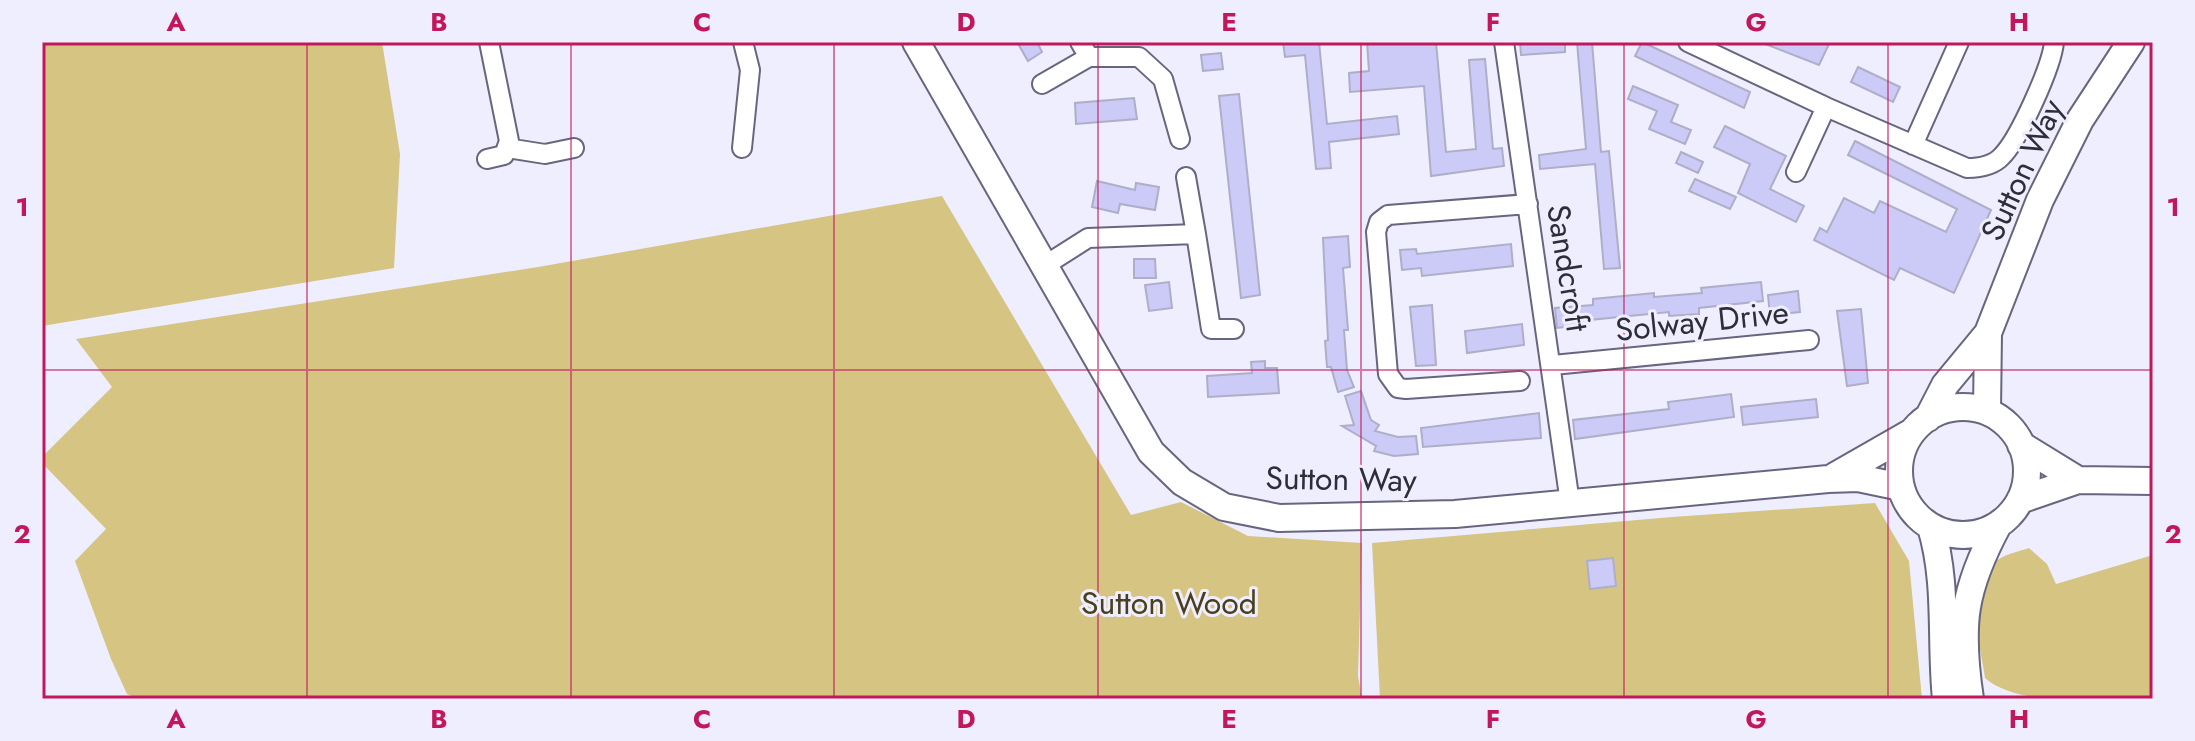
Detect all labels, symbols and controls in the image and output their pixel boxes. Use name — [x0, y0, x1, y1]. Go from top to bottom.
text: A — [165, 3, 186, 41]
text: B — [430, 3, 448, 41]
text: C — [693, 3, 711, 41]
text: D — [956, 3, 976, 41]
text: E — [1221, 3, 1237, 41]
text: F — [1486, 3, 1500, 41]
text: G — [1745, 3, 1767, 41]
text: H — [2009, 3, 2029, 41]
street label: Sutton Way — [1969, 91, 2075, 248]
text: 1 — [15, 188, 29, 226]
text: 1 — [2166, 188, 2180, 226]
street label: Sandcroft — [1535, 201, 1601, 335]
street label: Solway Drive — [1613, 289, 1791, 353]
street label: Sutton Way — [1265, 455, 1418, 503]
text: 2 — [13, 515, 31, 553]
text: 2 — [2164, 515, 2182, 553]
park label: Sutton Wood — [1081, 580, 1257, 626]
text: A — [165, 700, 186, 738]
text: B — [430, 700, 448, 738]
text: C — [693, 700, 711, 738]
text: D — [956, 700, 976, 738]
text: E — [1221, 700, 1237, 738]
text: F — [1486, 700, 1500, 738]
text: G — [1745, 700, 1767, 738]
text: H — [2009, 700, 2029, 738]

